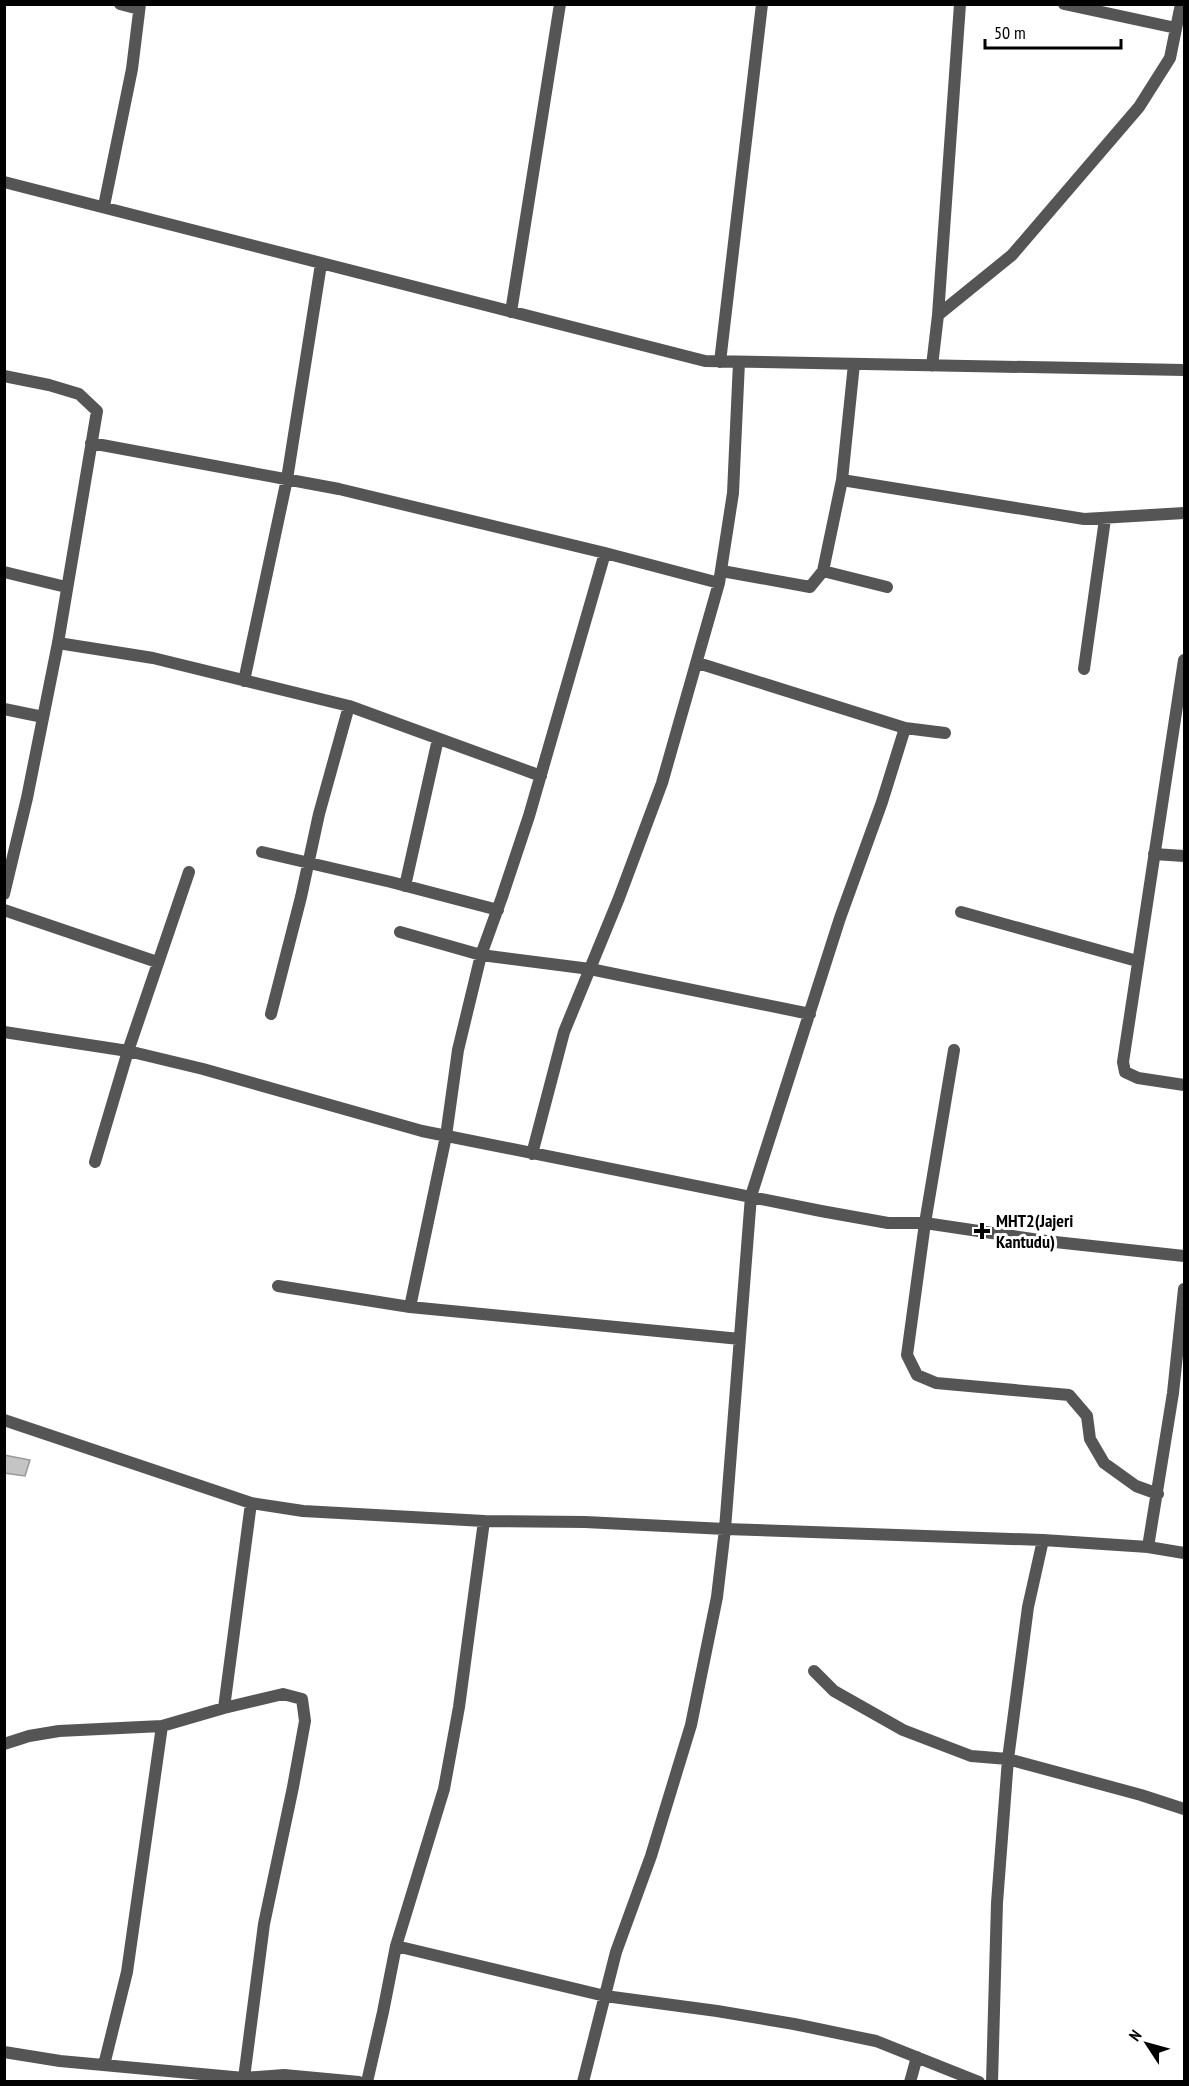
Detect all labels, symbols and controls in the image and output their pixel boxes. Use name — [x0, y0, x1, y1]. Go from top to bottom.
scale bar — [985, 12, 1122, 50]
text: 50 m — [994, 21, 1026, 44]
place label: MHT2(Jajeri Kantudu) — [996, 1209, 1073, 1253]
marker: MHT2(Jajeri Kantudu) — [973, 1222, 991, 1240]
north arrow — [1117, 2014, 1177, 2074]
text: N — [1124, 2026, 1145, 2045]

